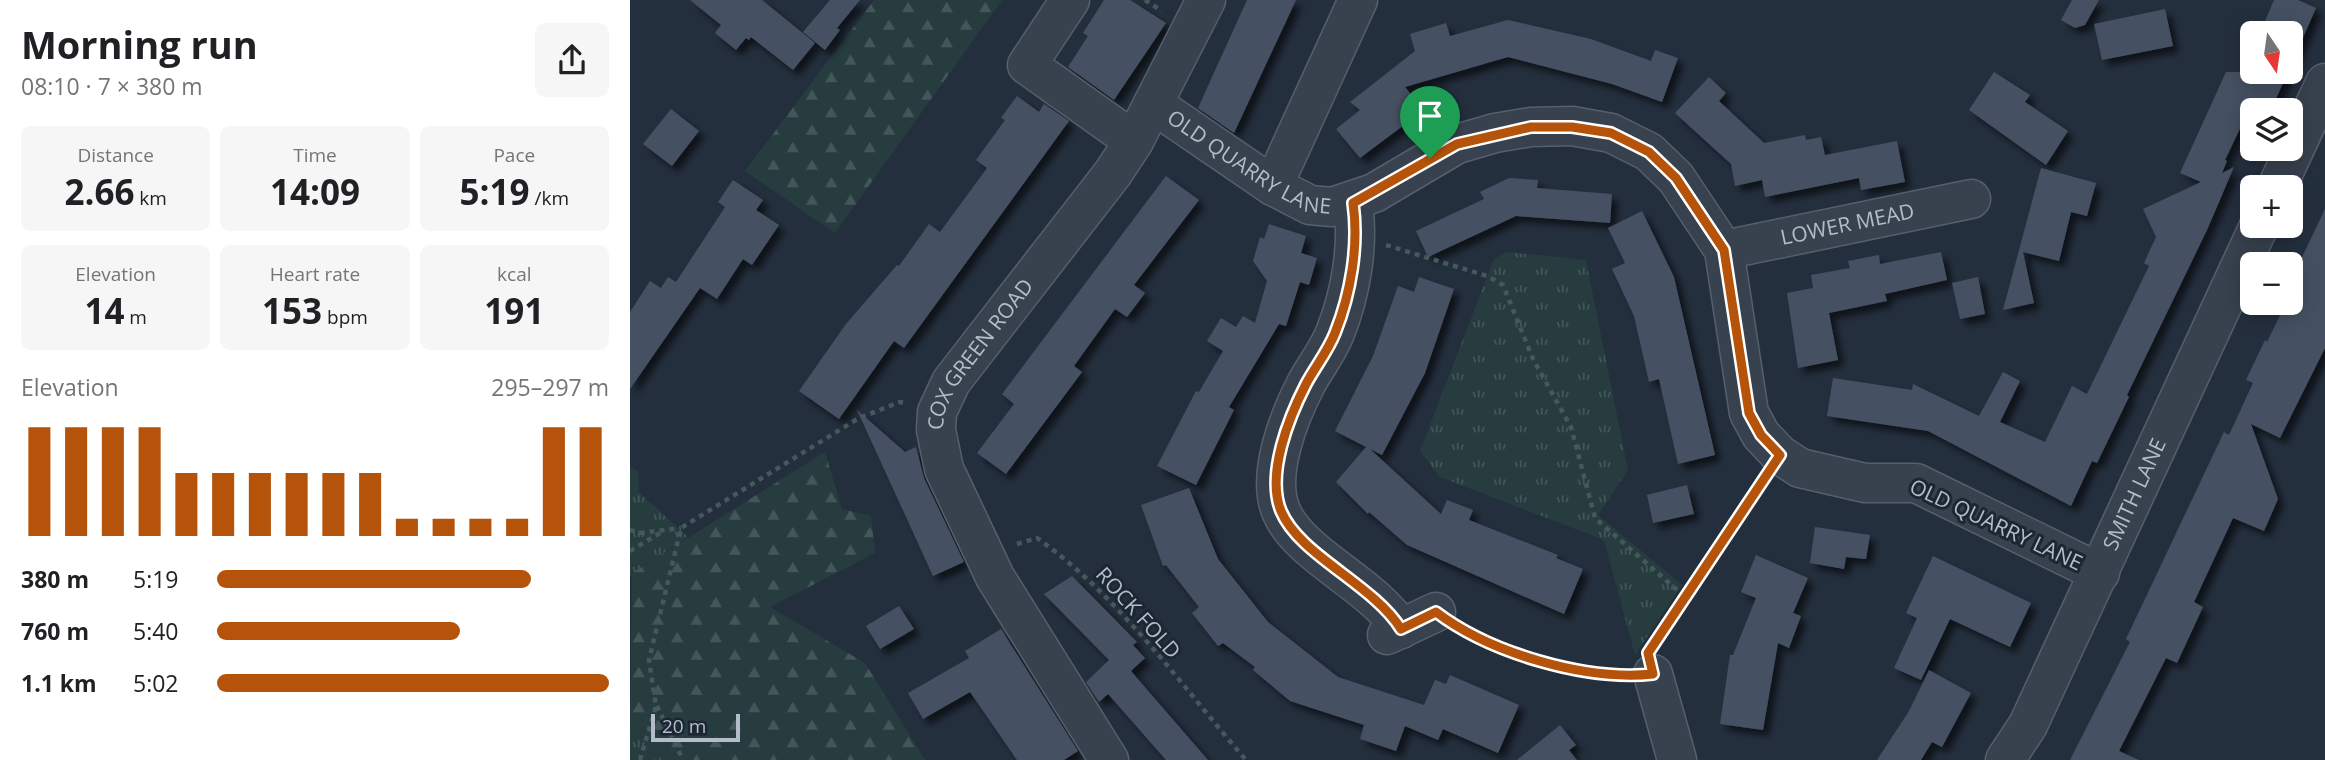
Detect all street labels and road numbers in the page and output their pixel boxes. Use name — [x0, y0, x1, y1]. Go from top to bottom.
street label: OLD QUARRY LANE — [1162, 103, 1332, 220]
street label: LOWER MEAD — [1778, 196, 1917, 251]
street label: COX GREEN ROAD — [921, 272, 1039, 431]
street label: SMITH LANE — [2096, 433, 2172, 555]
street label: OLD QUARRY LANE — [1905, 472, 2087, 576]
street label: ROCK FOLD — [1090, 561, 1187, 664]

